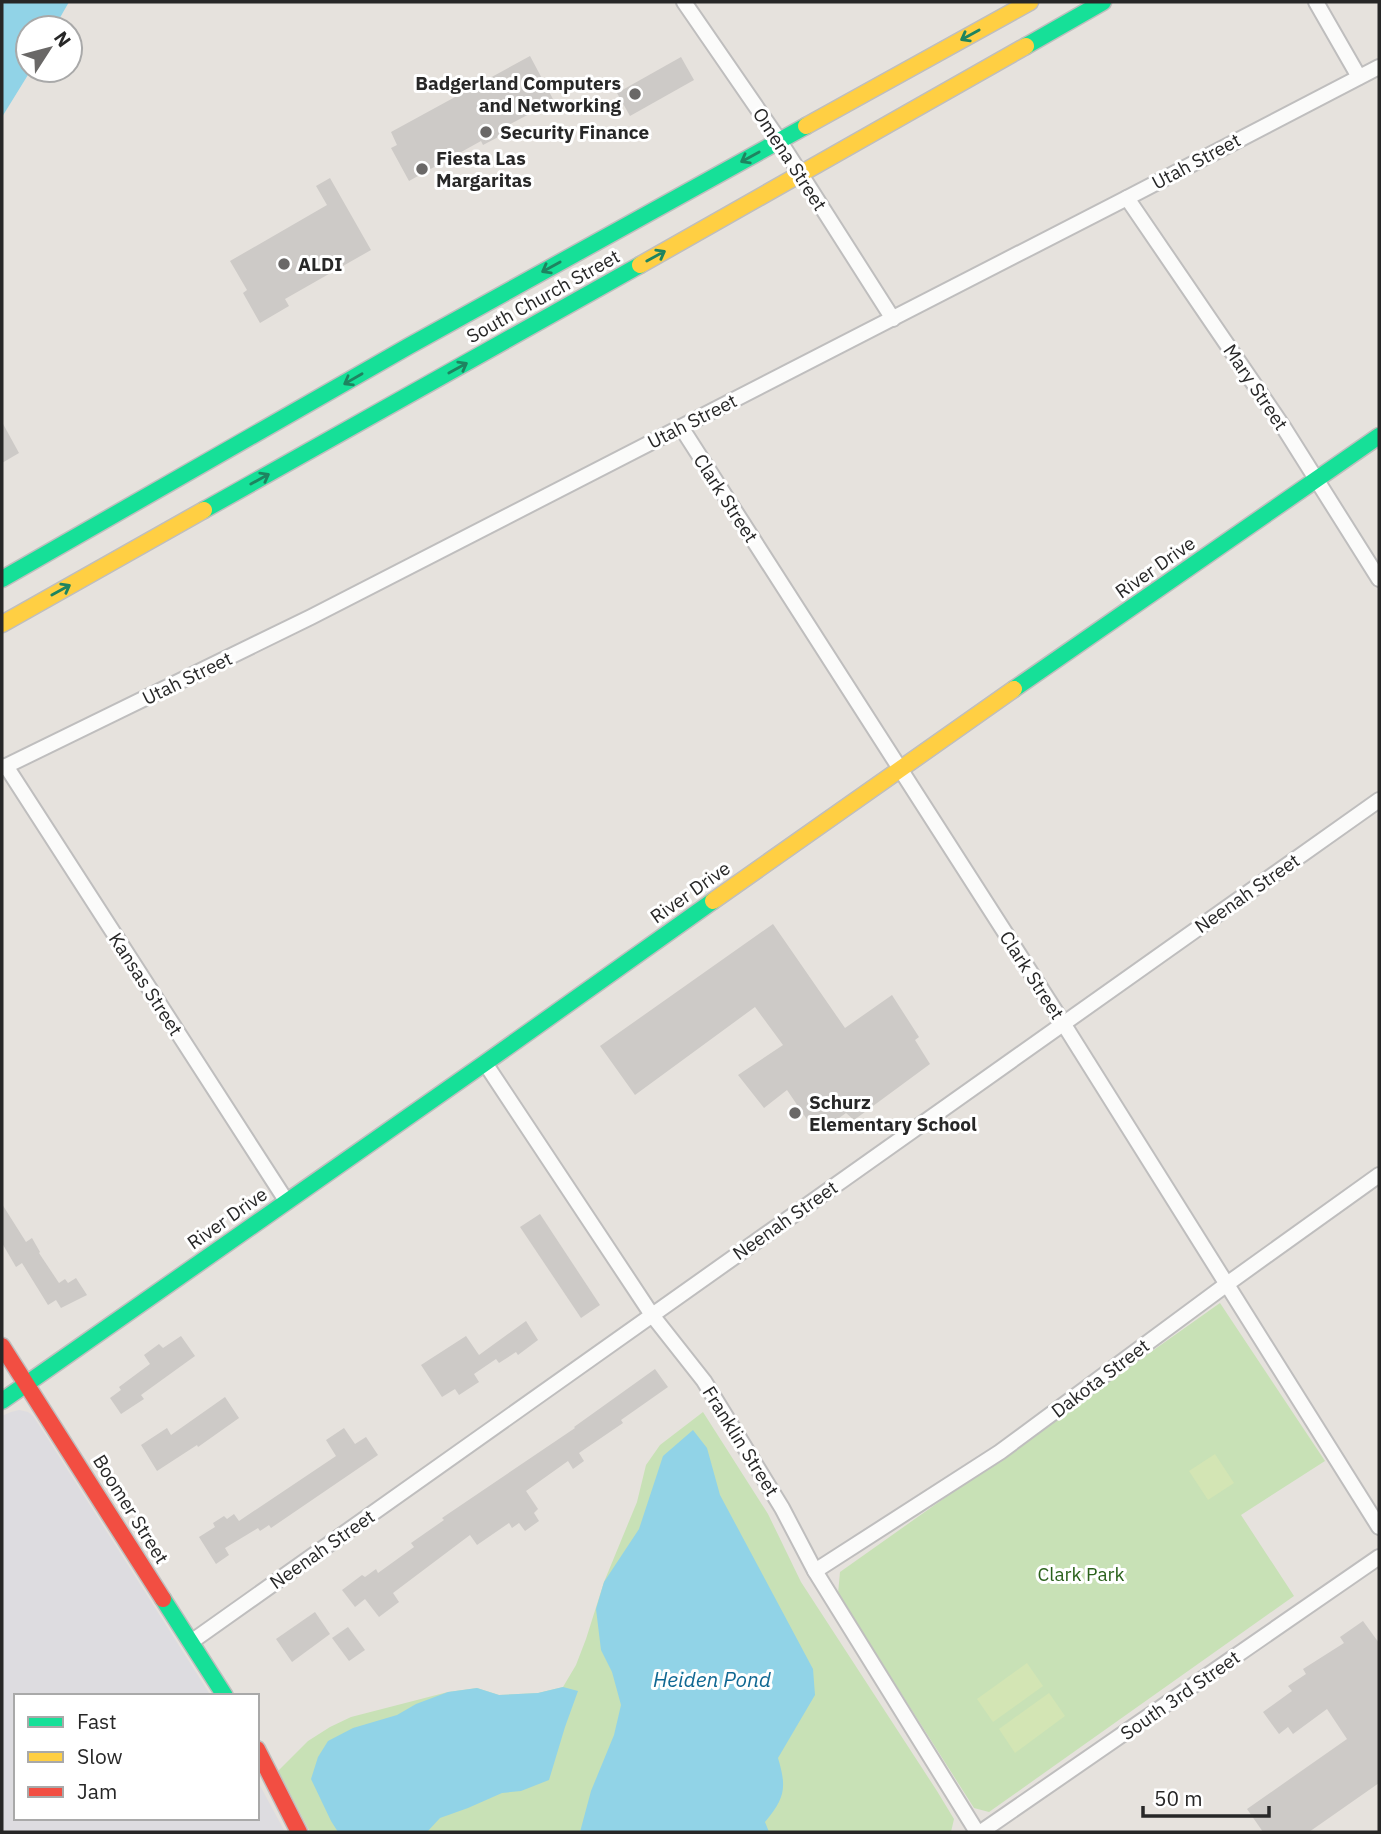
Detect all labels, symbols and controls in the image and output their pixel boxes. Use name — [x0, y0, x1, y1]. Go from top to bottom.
north arrow — [14, 14, 84, 84]
text: N — [49, 26, 77, 52]
one-way arrow — [960, 29, 981, 42]
place label: Badgerland Computers and Networking — [415, 71, 622, 117]
marker: Badgerland Computers and Networking — [627, 86, 643, 102]
street label: Omena Street — [748, 103, 832, 215]
place label: Security Finance — [500, 120, 649, 144]
marker: Security Finance — [478, 124, 494, 140]
street label: Utah Street — [1148, 128, 1244, 194]
place label: Fiesta Las Margaritas — [436, 146, 532, 192]
one-way arrow — [740, 150, 760, 164]
marker: Fiesta Las Margaritas — [414, 161, 430, 177]
street label: South Church Street — [462, 244, 624, 348]
one-way arrow — [646, 249, 666, 263]
place label: ALDI — [298, 252, 343, 276]
marker: ALDI — [276, 256, 292, 272]
one-way arrow — [541, 260, 561, 274]
street label: Mary Street — [1218, 339, 1294, 435]
one-way arrow — [447, 361, 468, 374]
one-way arrow — [343, 372, 363, 386]
street label: Utah Street — [643, 388, 741, 454]
street label: Clark Street — [689, 449, 763, 547]
one-way arrow — [249, 472, 269, 486]
street label: River Drive — [1110, 531, 1200, 603]
one-way arrow — [51, 583, 71, 597]
street label: Utah Street — [138, 646, 236, 710]
street label: Neenah Street — [1190, 848, 1304, 938]
street label: River Drive — [645, 856, 735, 928]
street label: Clark Street — [995, 926, 1069, 1024]
street label: Kansas Street — [104, 928, 188, 1040]
place label: Schurz Elementary School — [809, 1090, 977, 1136]
marker: Schurz Elementary School — [787, 1105, 803, 1121]
street label: Neenah Street — [728, 1175, 842, 1265]
street label: River Drive — [182, 1182, 272, 1254]
street label: Dakota Street — [1046, 1333, 1154, 1423]
street label: Franklin Street — [698, 1381, 784, 1501]
street label: Boomer Street — [88, 1450, 174, 1568]
street label: Neenah Street — [265, 1504, 379, 1594]
park label: Clark Park — [1037, 1562, 1125, 1586]
street label: South 3rd Street — [1116, 1645, 1244, 1745]
water label: Heiden Pond — [653, 1665, 772, 1693]
legend — [14, 1694, 259, 1820]
text: Fast — [77, 1707, 117, 1735]
text: Slow — [77, 1742, 123, 1770]
scale bar — [1143, 1774, 1269, 1818]
text: Jam — [77, 1777, 117, 1805]
text: 50 m — [1154, 1784, 1203, 1812]

